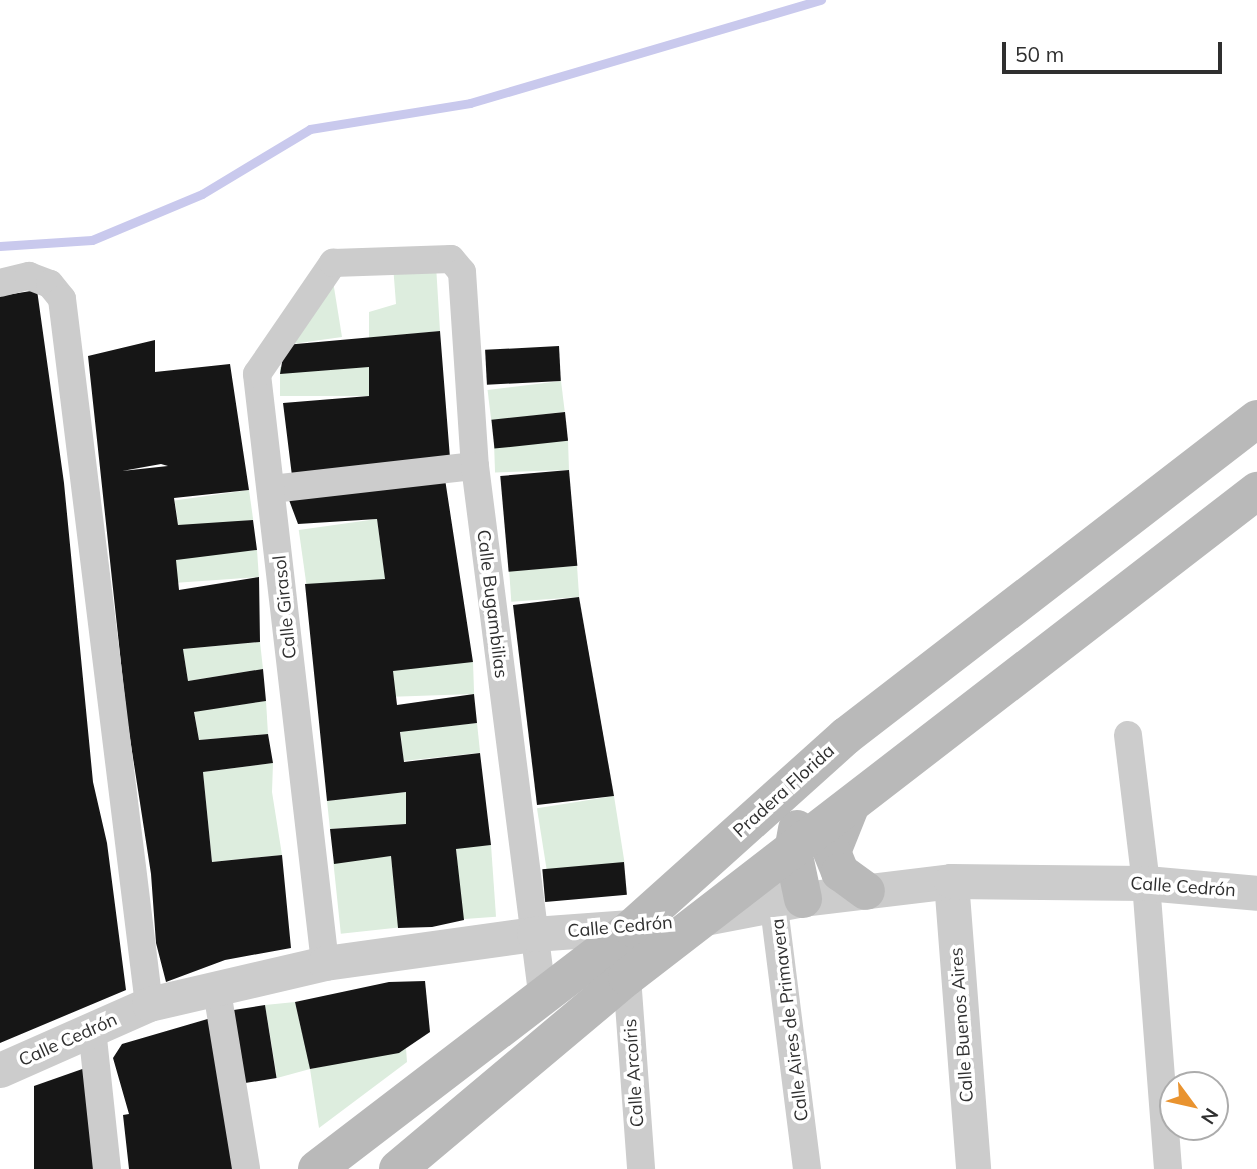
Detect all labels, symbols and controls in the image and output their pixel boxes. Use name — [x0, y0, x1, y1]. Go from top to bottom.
scale bar — [1005, 28, 1226, 72]
text: 50 m — [1015, 41, 1064, 67]
street label: Calle Bugambilias — [472, 529, 512, 679]
street label: Calle Girasol — [269, 554, 301, 660]
street label: Pradera Florida — [729, 740, 839, 842]
street label: Calle Cedrón — [1130, 873, 1236, 901]
street label: Calle Cedrón — [567, 912, 673, 942]
street label: Calle Aires de Primavera — [767, 918, 813, 1122]
street label: Calle Buenos Aires — [946, 947, 978, 1103]
street label: Calle Cedrón — [15, 1009, 121, 1071]
street label: Calle Arcoíris — [619, 1018, 649, 1128]
north arrow — [1159, 1071, 1229, 1141]
text: N — [1196, 1104, 1224, 1129]

